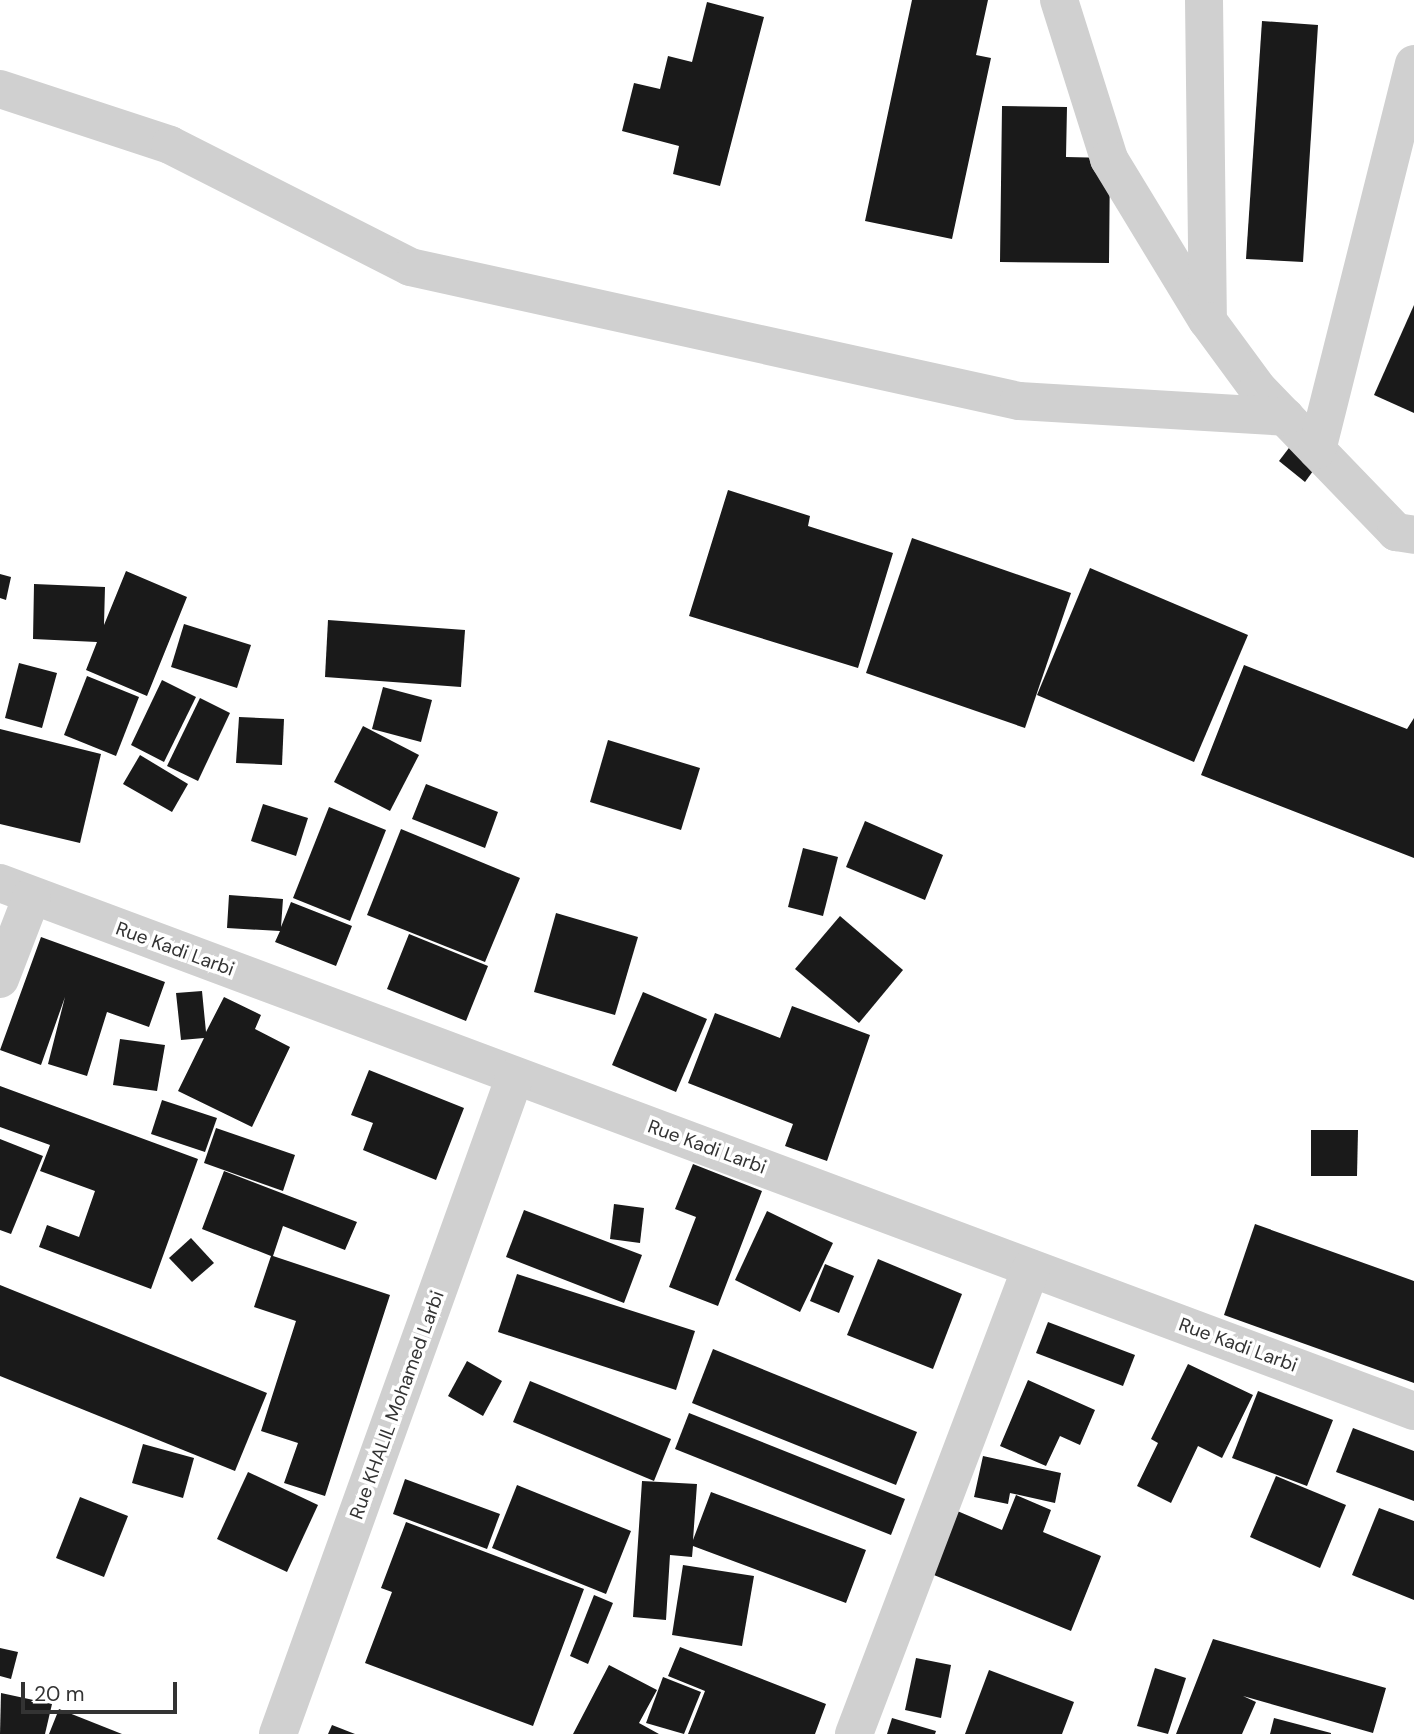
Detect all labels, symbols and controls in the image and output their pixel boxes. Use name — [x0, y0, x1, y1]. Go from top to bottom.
street label: Rue Kadi Larbi — [113, 917, 237, 981]
street label: Rue Kadi Larbi — [645, 1115, 769, 1179]
street label: Rue KHALIL Mohamed Larbi — [345, 1288, 449, 1522]
street label: Rue Kadi Larbi — [1176, 1313, 1300, 1377]
scale bar — [24, 1668, 180, 1712]
text: 20 m — [34, 1680, 85, 1708]

